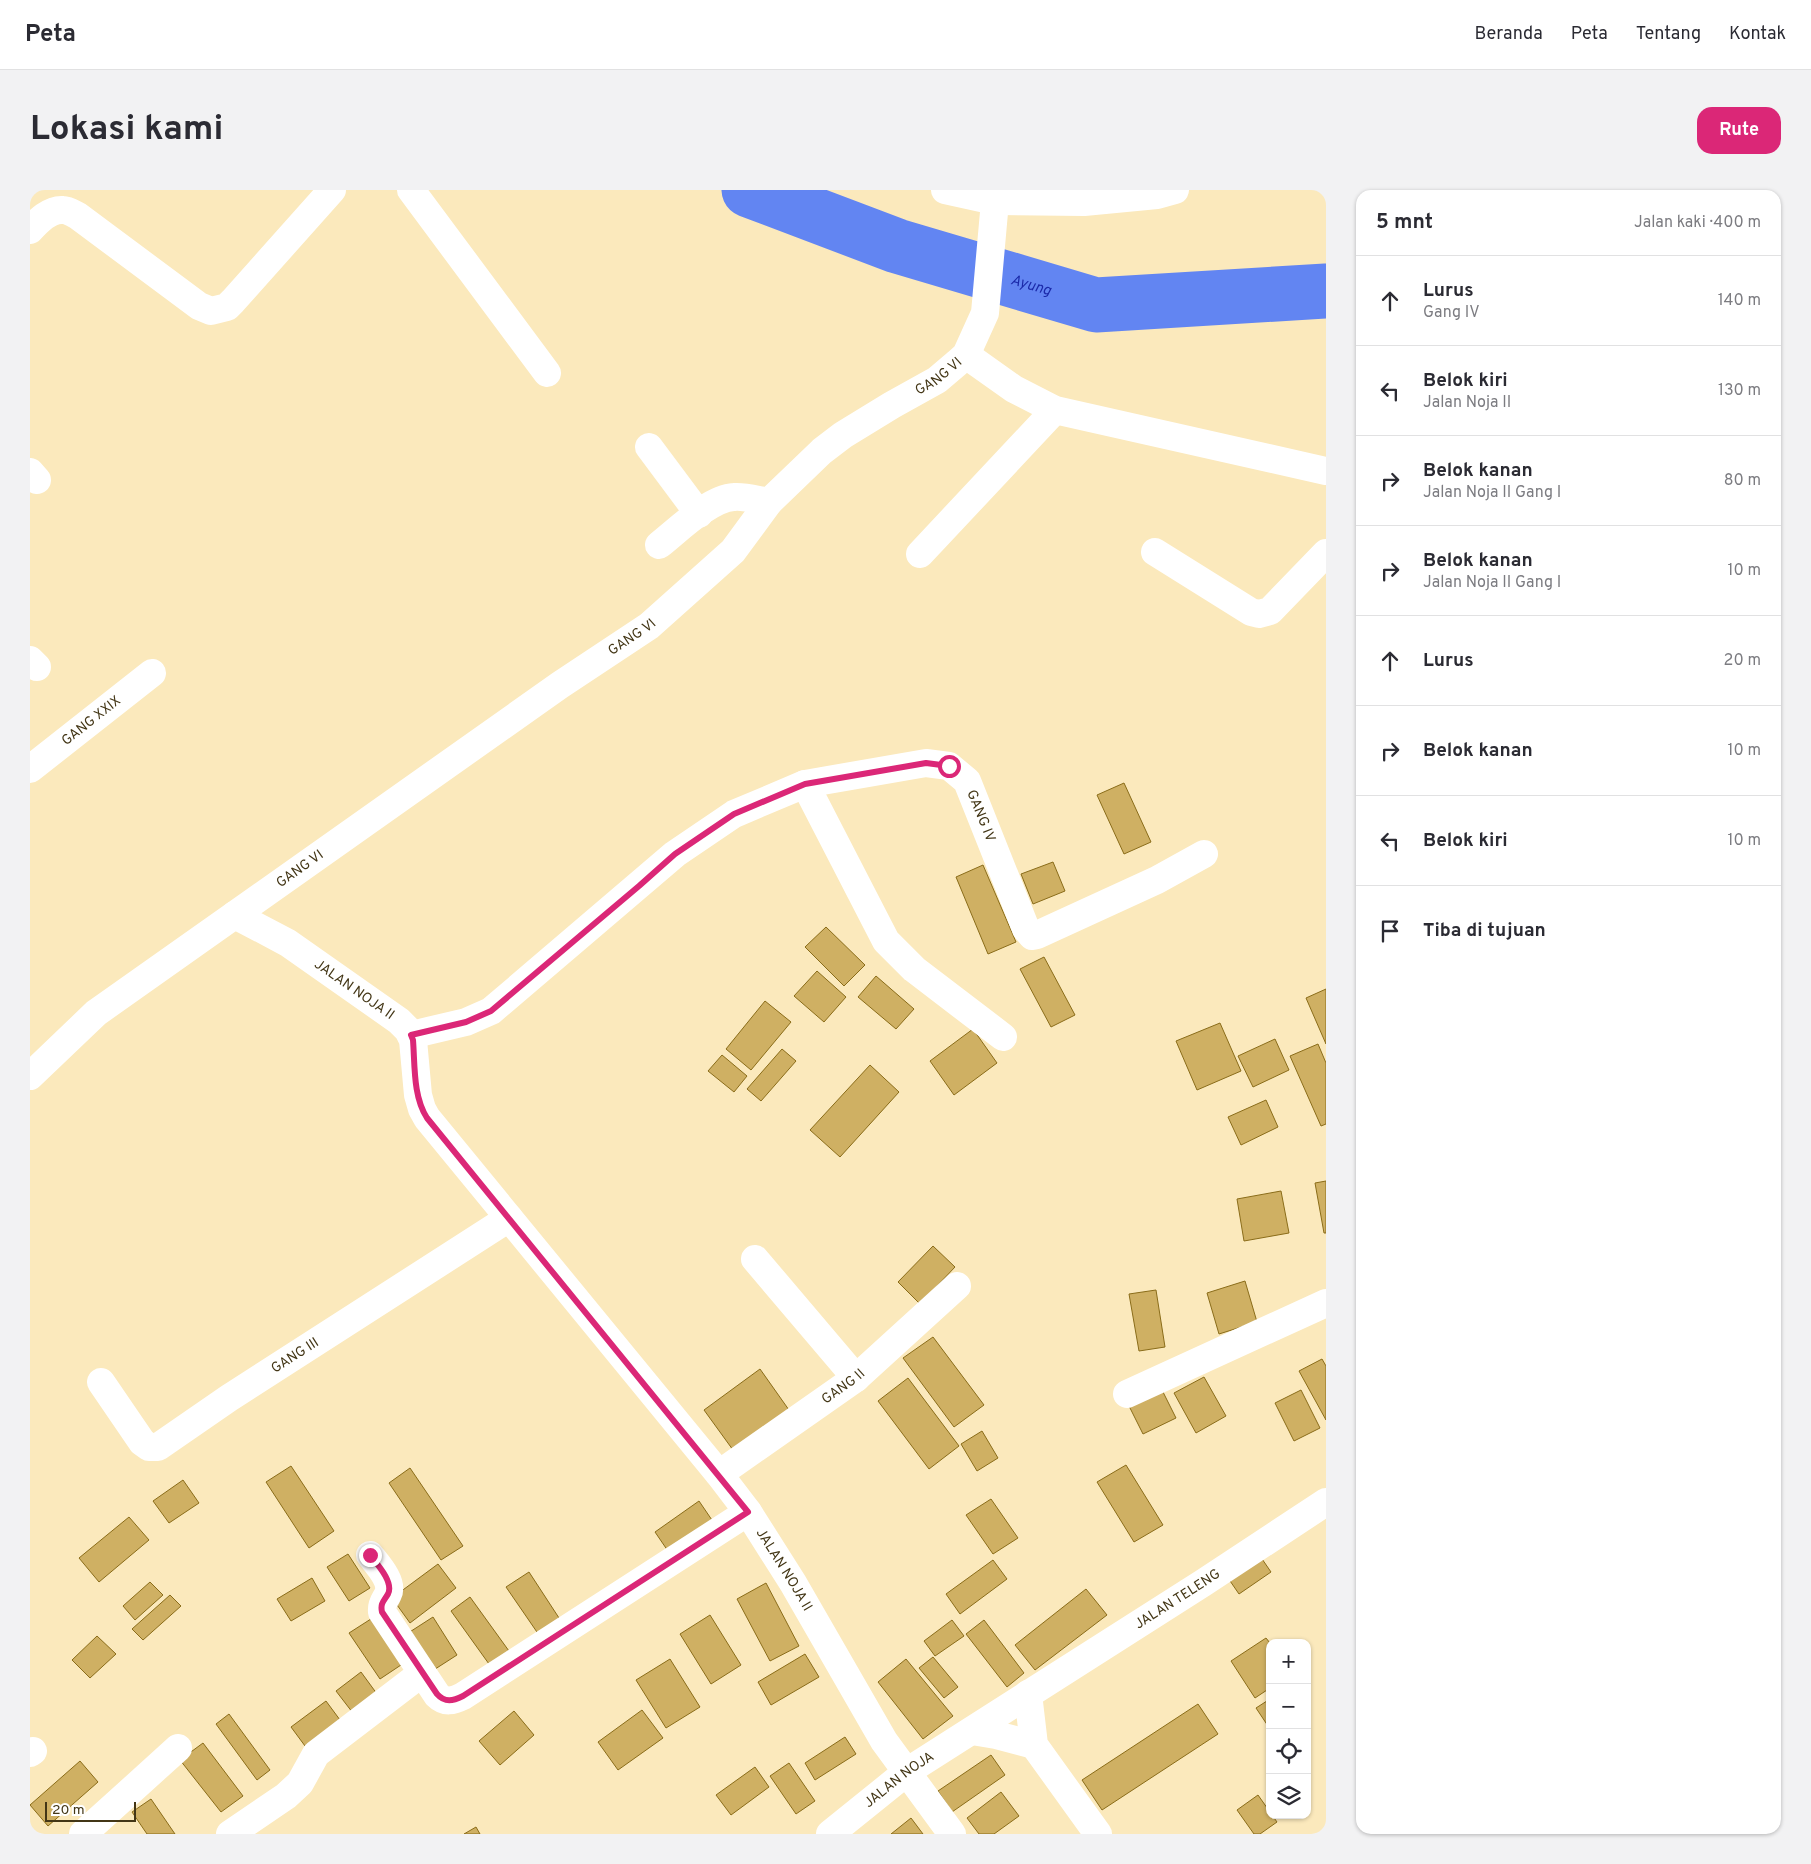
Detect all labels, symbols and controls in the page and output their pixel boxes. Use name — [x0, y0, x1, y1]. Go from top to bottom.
text: Peta — [25, 20, 76, 50]
text: Beranda — [1474, 23, 1543, 46]
text: Peta — [1571, 23, 1608, 46]
text: Tentang — [1636, 23, 1701, 46]
text: Kontak — [1729, 23, 1786, 46]
button: Rute — [1697, 107, 1781, 154]
text: Lokasi kami — [30, 108, 223, 152]
text: 5 mnt — [1376, 209, 1433, 236]
text: Jalan kaki · 400 m — [1634, 213, 1761, 233]
water label: Ayung — [1009, 271, 1054, 301]
text: Lurus — [1423, 279, 1474, 303]
icon: ahead — [1376, 287, 1404, 315]
text: 140 m — [1718, 291, 1761, 311]
text: Gang IV — [1423, 303, 1480, 323]
street label: GANG VI — [912, 354, 966, 399]
text: Belok kiri — [1423, 369, 1508, 393]
icon: left — [1376, 377, 1404, 405]
text: 130 m — [1718, 381, 1761, 401]
text: Jalan Noja II — [1423, 393, 1511, 413]
text: Belok kanan — [1423, 459, 1533, 483]
icon: right — [1376, 467, 1404, 495]
text: 80 m — [1724, 471, 1761, 491]
text: Jalan Noja II Gang I — [1423, 483, 1561, 503]
text: Belok kanan — [1423, 549, 1533, 573]
icon: right — [1376, 557, 1404, 585]
text: 10 m — [1727, 561, 1761, 581]
text: Jalan Noja II Gang I — [1423, 573, 1561, 593]
street label: GANG VI — [605, 615, 660, 659]
icon: ahead — [1376, 647, 1404, 675]
text: Lurus — [1423, 649, 1474, 673]
text: 20 m — [1724, 651, 1761, 671]
street label: GANG XXIX — [58, 692, 124, 749]
icon: right — [1376, 737, 1404, 765]
text: Belok kanan — [1423, 739, 1533, 763]
text: 10 m — [1727, 741, 1761, 761]
route start — [938, 755, 961, 778]
street label: GANG IV — [963, 787, 999, 844]
icon: left — [1376, 827, 1404, 855]
text: Belok kiri — [1423, 829, 1508, 853]
text: 10 m — [1727, 831, 1761, 851]
street label: GANG VI — [273, 846, 327, 891]
icon: arrive — [1376, 917, 1404, 945]
text: Tiba di tujuan — [1423, 919, 1546, 943]
street label: JALAN NOJA II — [311, 956, 398, 1024]
street label: GANG III — [268, 1334, 322, 1377]
street label: GANG II — [818, 1365, 869, 1408]
street label: JALAN NOJA II — [752, 1525, 816, 1614]
route end — [359, 1544, 382, 1567]
street label: JALAN TELENG — [1132, 1565, 1224, 1633]
map controls — [1266, 1639, 1311, 1819]
button: + — [1266, 1639, 1311, 1684]
button: − — [1266, 1684, 1311, 1729]
button: locate — [1266, 1729, 1311, 1774]
street label: JALAN NOJA — [861, 1748, 937, 1811]
button: layers — [1266, 1774, 1311, 1819]
scale bar — [45, 1799, 136, 1822]
text: 20 m — [52, 1802, 85, 1819]

